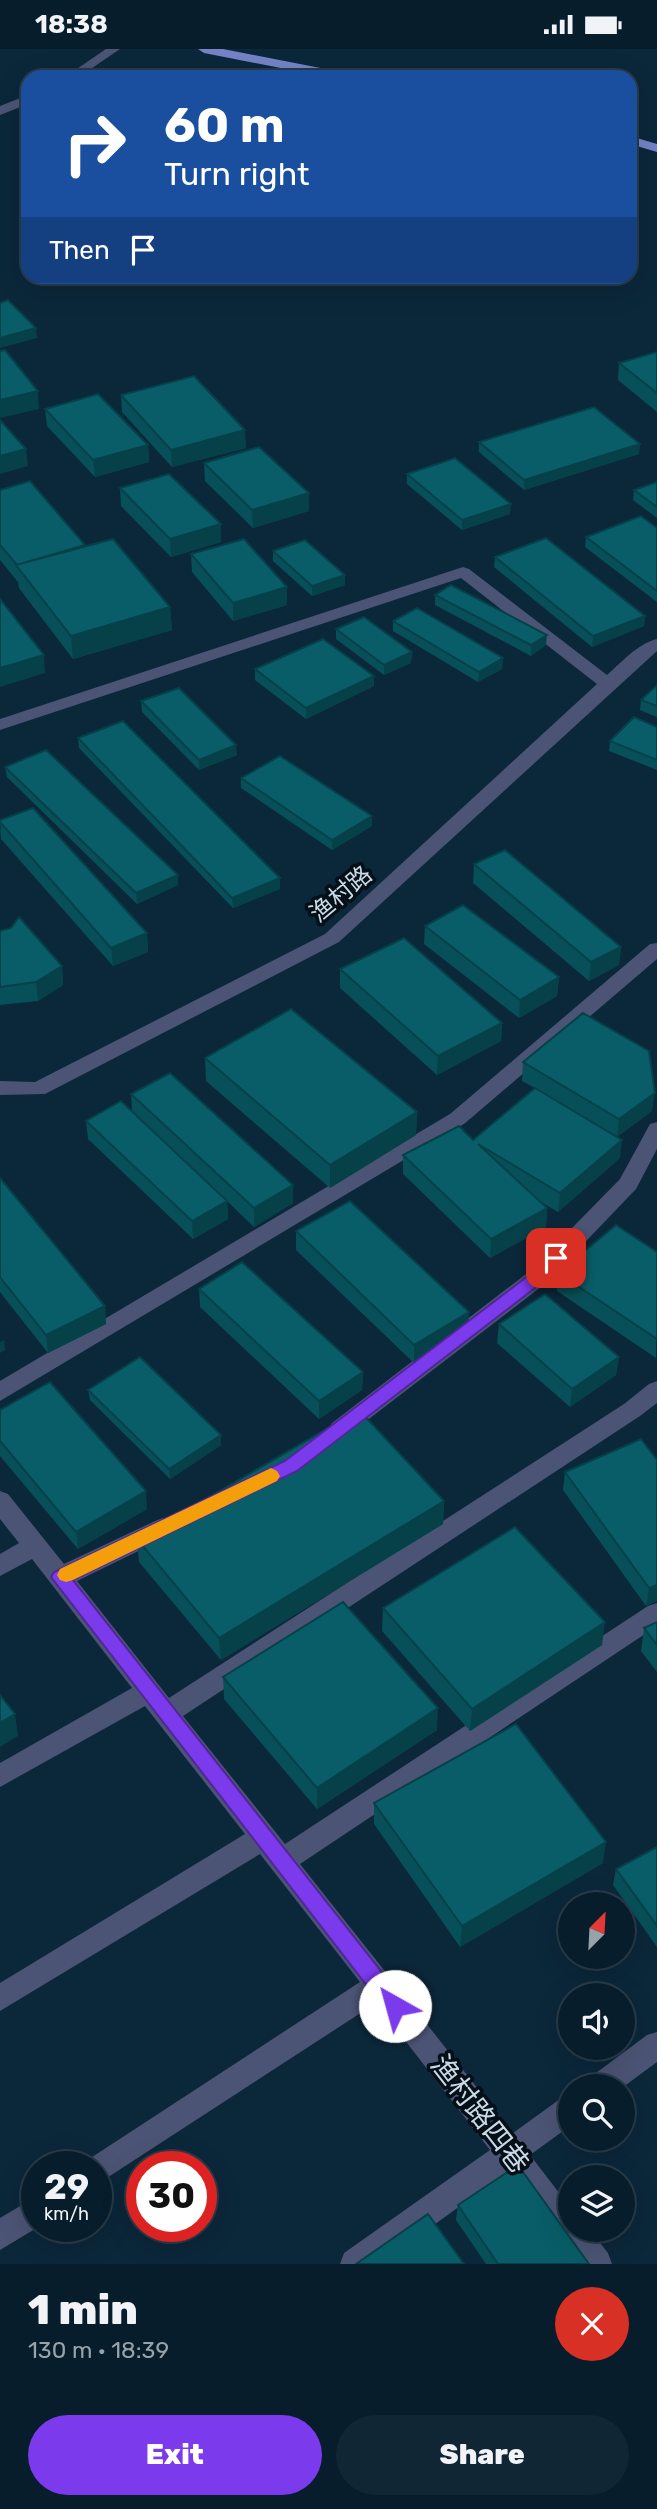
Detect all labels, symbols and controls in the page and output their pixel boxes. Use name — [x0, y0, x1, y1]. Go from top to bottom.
text: 18:38 — [35, 9, 108, 40]
text: 60 m — [164, 96, 285, 154]
icon: right — [49, 98, 140, 189]
text: Turn right — [164, 155, 309, 193]
icon: arrive — [124, 231, 162, 269]
text: Then — [49, 235, 110, 266]
street label: 渔村路 — [304, 860, 378, 928]
pin — [526, 1228, 586, 1288]
icon: arrive — [537, 1239, 575, 1277]
north arrow — [558, 1892, 635, 1969]
map controls — [558, 1892, 635, 2242]
position arrow — [358, 1969, 432, 2043]
button: sound — [558, 1983, 635, 2060]
street label: 渔村路四巷 — [424, 2049, 536, 2179]
button: search — [558, 2074, 635, 2151]
speed limit sign: 30 — [126, 2151, 217, 2242]
button: layers — [558, 2165, 635, 2242]
text: 29 — [44, 2166, 89, 2208]
text: km/h — [44, 2203, 89, 2225]
text: 1 min — [28, 2285, 138, 2335]
button: close — [555, 2287, 629, 2361]
text: 130 m · 18:39 — [28, 2336, 169, 2364]
button: Exit — [28, 2415, 322, 2495]
button: Share — [336, 2415, 629, 2495]

